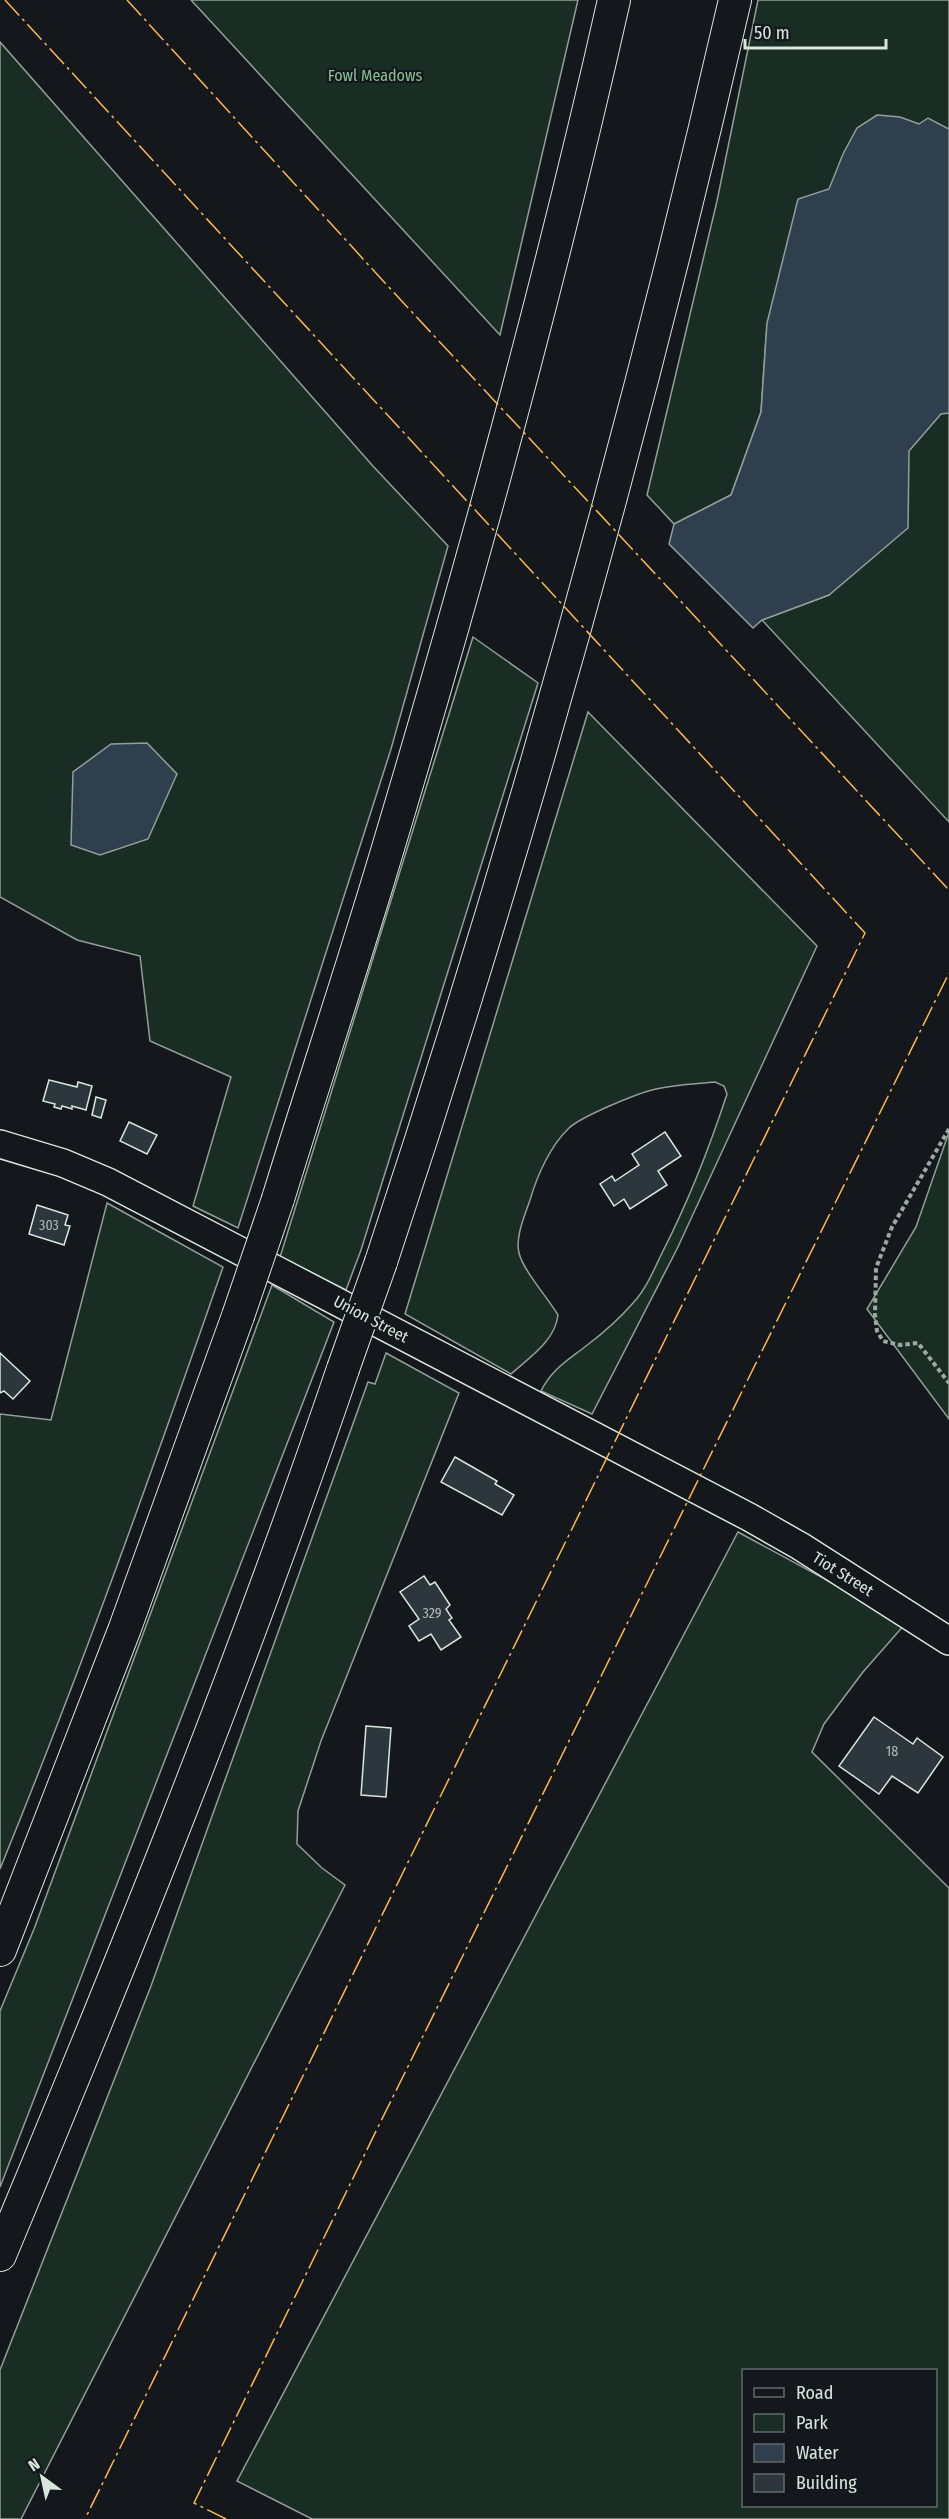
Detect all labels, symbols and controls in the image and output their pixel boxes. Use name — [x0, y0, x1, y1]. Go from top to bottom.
scale bar — [745, 12, 886, 50]
text: 50 m — [754, 22, 790, 44]
park label: Fowl Meadows — [328, 66, 422, 85]
house number: 303 — [39, 1217, 59, 1234]
street label: Union Street — [330, 1291, 412, 1347]
street label: Tiot Street — [809, 1548, 878, 1601]
house number: 329 — [422, 1605, 442, 1622]
house number: 18 — [886, 1743, 898, 1760]
legend — [742, 2369, 937, 2507]
text: Road — [796, 2382, 833, 2404]
text: Park — [796, 2412, 829, 2434]
text: Water — [796, 2442, 839, 2464]
north arrow — [12, 2447, 72, 2507]
text: N — [25, 2454, 43, 2475]
text: Building — [796, 2472, 857, 2494]

